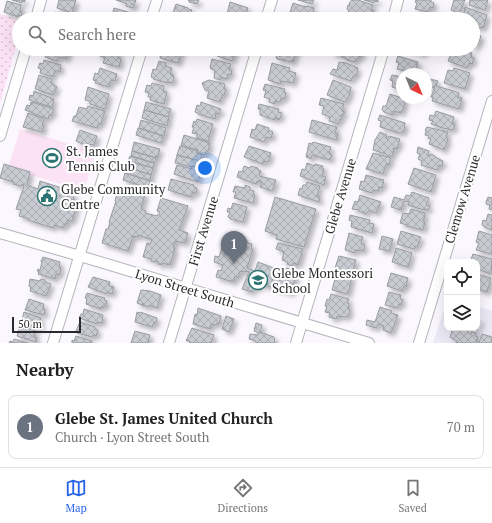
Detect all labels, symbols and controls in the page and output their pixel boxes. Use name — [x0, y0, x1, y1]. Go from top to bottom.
search box — [12, 12, 480, 56]
icon: search — [26, 23, 48, 45]
text: Search here — [58, 24, 136, 44]
north arrow — [396, 68, 432, 104]
place label: St. James Tennis Club — [66, 142, 135, 175]
sports icon: St. James Tennis Club — [41, 147, 63, 169]
street label: Clemow Avenue — [440, 152, 484, 246]
street label: Glebe Avenue — [320, 156, 360, 236]
your location — [195, 158, 215, 178]
place label: Glebe Community Centre — [61, 180, 166, 213]
public building icon: Glebe Community Centre — [36, 185, 58, 207]
street label: First Avenue — [184, 194, 222, 268]
pin: 1 — [221, 231, 247, 264]
map controls — [444, 259, 480, 331]
button: locate — [444, 259, 480, 295]
street label: Lyon Street South — [133, 264, 237, 312]
place label: Glebe Montessori School — [272, 264, 373, 297]
school or university icon: Glebe Montessori School — [247, 269, 269, 291]
button: layers — [444, 295, 480, 331]
scale bar — [12, 315, 81, 334]
text: 50 m — [18, 317, 42, 331]
text: Nearby — [16, 358, 74, 381]
text: Glebe St. James United Church — [55, 408, 273, 428]
text: 1 — [26, 418, 34, 436]
text: 70 m — [447, 418, 475, 436]
text: Church · Lyon Street South — [55, 428, 209, 446]
tab: Map — [65, 477, 87, 515]
tab: Directions — [217, 477, 268, 515]
tab: Saved — [398, 477, 427, 515]

